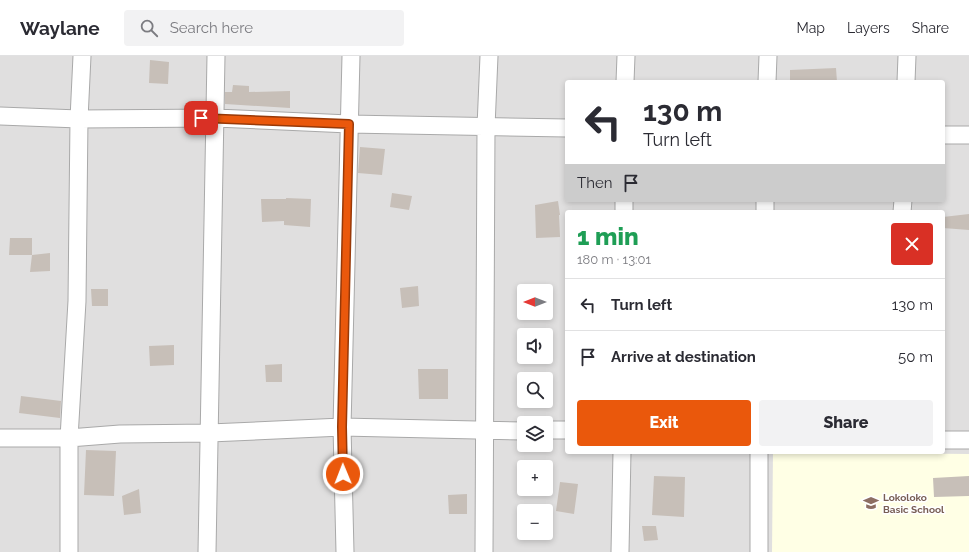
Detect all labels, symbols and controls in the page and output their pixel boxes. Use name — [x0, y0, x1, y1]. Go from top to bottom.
search box — [124, 10, 404, 46]
text: Waylane — [20, 17, 100, 39]
icon: search — [138, 17, 160, 39]
text: Search here — [170, 19, 253, 37]
text: Map — [797, 20, 825, 36]
text: Layers — [847, 20, 890, 36]
text: Share — [912, 20, 949, 36]
text: 130 m — [643, 95, 722, 128]
icon: left — [577, 96, 629, 148]
pin — [184, 101, 218, 135]
icon: arrive — [190, 107, 212, 129]
text: Turn left — [643, 129, 712, 150]
icon: arrive — [620, 172, 642, 194]
text: Then — [577, 174, 612, 192]
text: 1 min — [577, 222, 639, 251]
button: close — [891, 223, 933, 265]
text: 180 m · 13:01 — [577, 252, 651, 267]
north arrow — [517, 284, 553, 320]
map controls — [517, 284, 553, 540]
icon: left — [577, 294, 599, 316]
text: Turn left — [611, 296, 672, 314]
text: 130 m — [892, 296, 933, 314]
button: sound — [517, 328, 553, 364]
icon: arrive — [577, 346, 599, 368]
text: Arrive at destination — [611, 348, 756, 366]
text: 50 m — [898, 348, 933, 366]
button: search — [517, 372, 553, 408]
button: Exit — [577, 400, 751, 446]
button: Share — [759, 400, 933, 446]
button: layers — [517, 416, 553, 452]
position arrow — [322, 453, 364, 495]
button: + — [517, 460, 553, 496]
place label: Lokoloko Basic School — [883, 492, 945, 515]
school or university icon: Lokoloko Basic School — [862, 494, 880, 512]
button: − — [517, 504, 553, 540]

